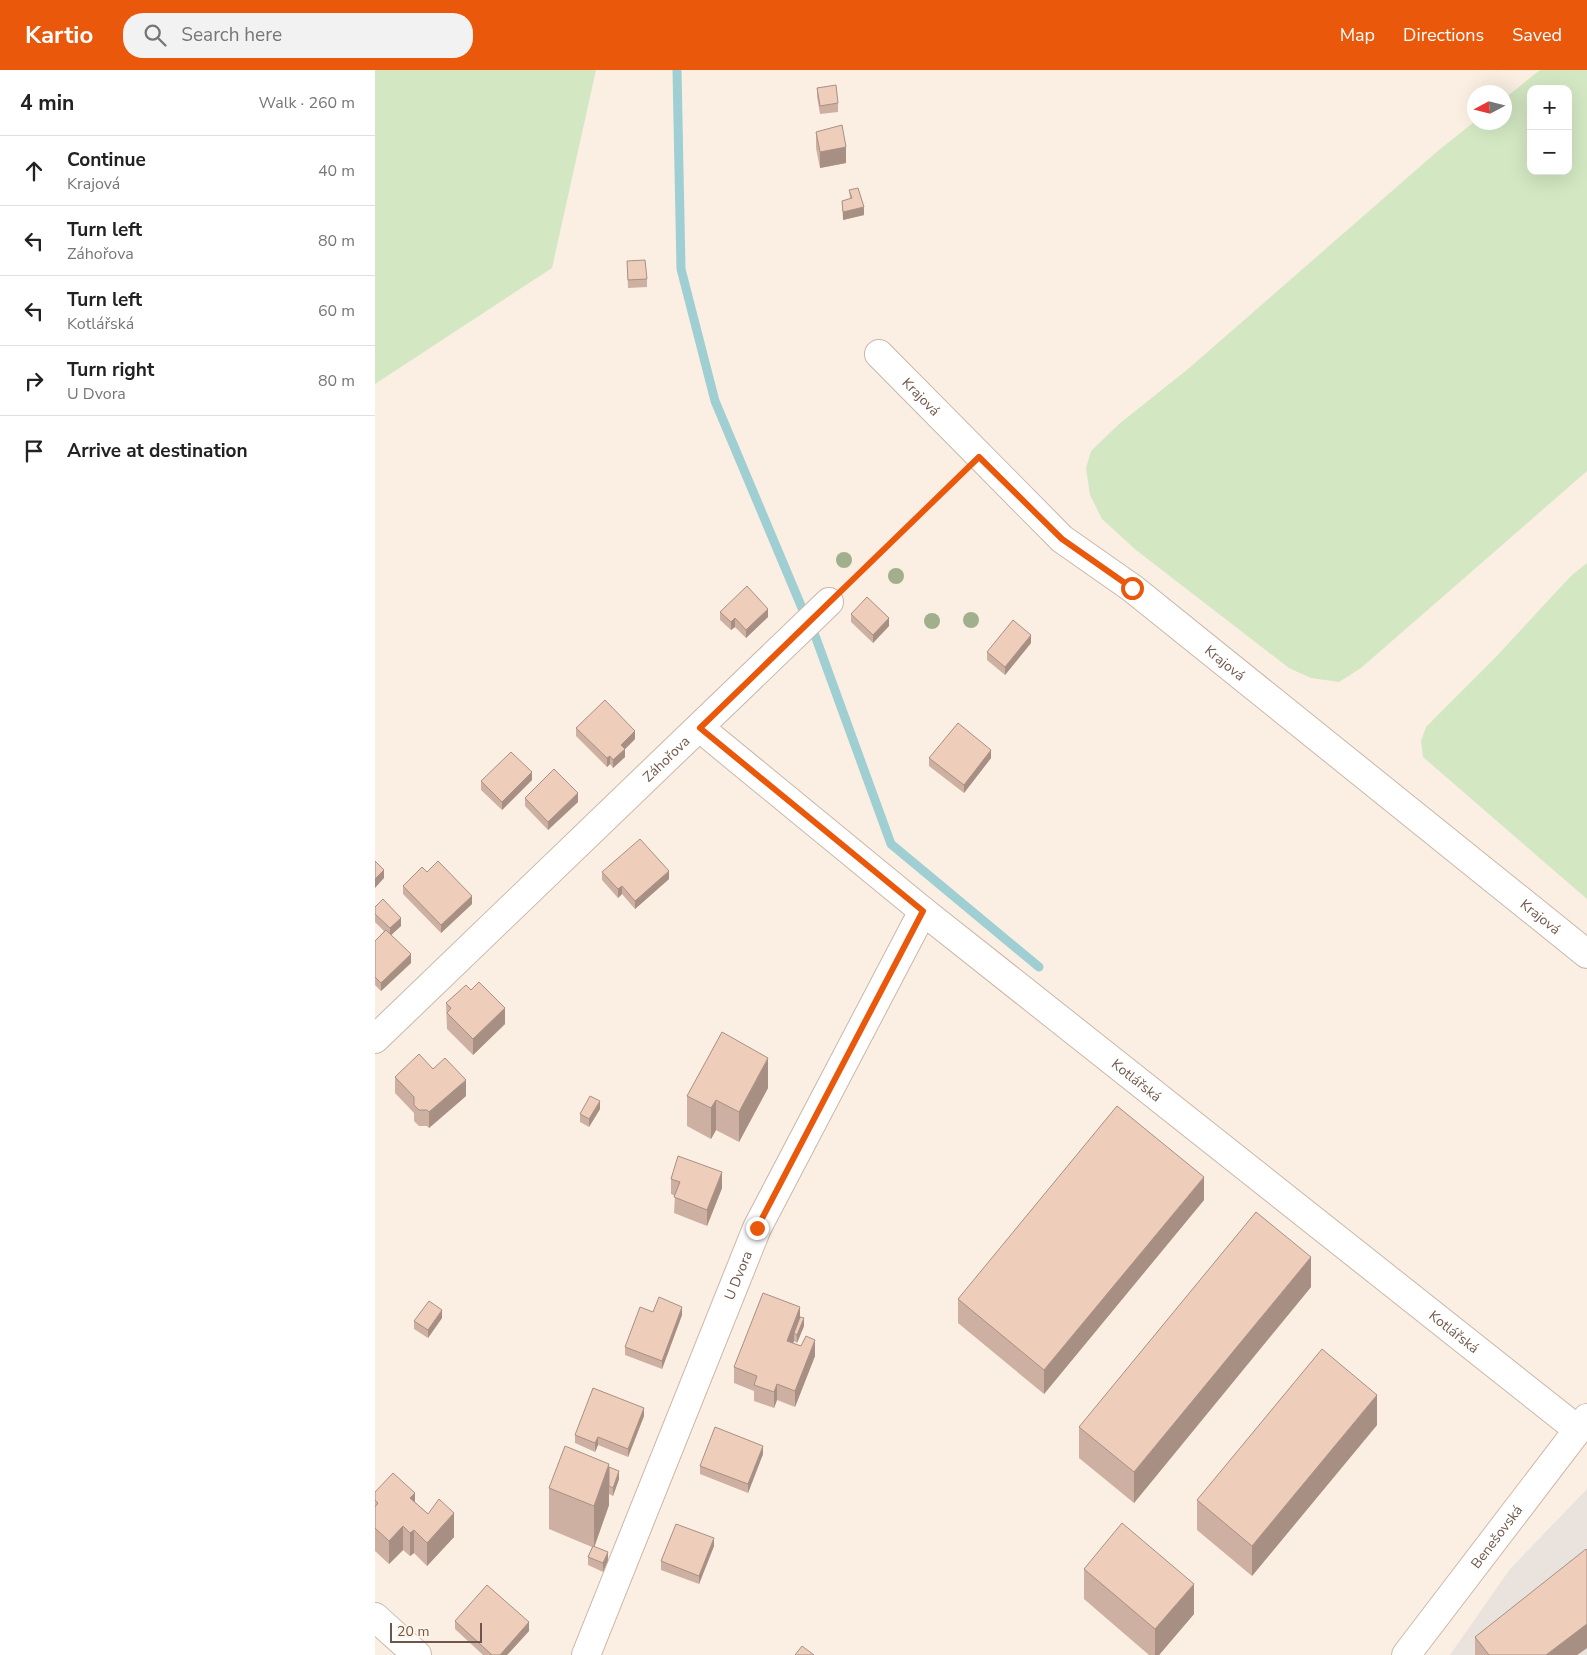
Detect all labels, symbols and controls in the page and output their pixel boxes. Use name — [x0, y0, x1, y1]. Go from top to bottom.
search box — [123, 13, 473, 58]
text: Kartio — [25, 19, 93, 51]
icon: search — [141, 21, 169, 49]
text: Search here — [181, 22, 282, 48]
text: Map — [1340, 23, 1375, 47]
text: Directions — [1403, 23, 1484, 47]
text: Saved — [1512, 23, 1562, 47]
north arrow — [1467, 85, 1512, 130]
map controls — [1527, 85, 1572, 175]
button: + — [1527, 85, 1572, 130]
text: 4 min — [20, 89, 74, 117]
text: Walk · 260 m — [259, 92, 355, 114]
button: − — [1527, 130, 1572, 175]
text: Continue — [67, 147, 146, 173]
icon: ahead — [20, 157, 48, 185]
text: 40 m — [318, 160, 355, 182]
text: Krajová — [67, 173, 120, 195]
text: Turn left — [67, 217, 142, 243]
icon: left — [20, 227, 48, 255]
text: 80 m — [318, 230, 355, 252]
text: Záhořova — [67, 243, 134, 265]
text: Turn left — [67, 287, 142, 313]
icon: left — [20, 297, 48, 325]
text: 60 m — [318, 300, 355, 322]
text: Kotlářská — [67, 313, 134, 335]
text: Turn right — [67, 357, 154, 383]
icon: right — [20, 367, 48, 395]
text: 80 m — [318, 370, 355, 392]
street label: Krajová — [898, 374, 944, 420]
text: U Dvora — [67, 383, 126, 405]
icon: arrive — [20, 437, 48, 465]
text: Arrive at destination — [67, 438, 248, 464]
route start — [1121, 577, 1144, 600]
street label: Krajová — [1201, 641, 1249, 685]
street label: Záhořova — [639, 732, 694, 786]
street label: Krajová — [1516, 895, 1564, 939]
street label: Kotlářská — [1107, 1055, 1165, 1106]
route end — [746, 1217, 769, 1240]
street label: U Dvora — [720, 1248, 757, 1303]
street label: Kotlářská — [1425, 1306, 1483, 1358]
street label: Benešovská — [1467, 1501, 1527, 1572]
scale bar — [390, 1620, 483, 1643]
text: 20 m — [397, 1622, 429, 1641]

